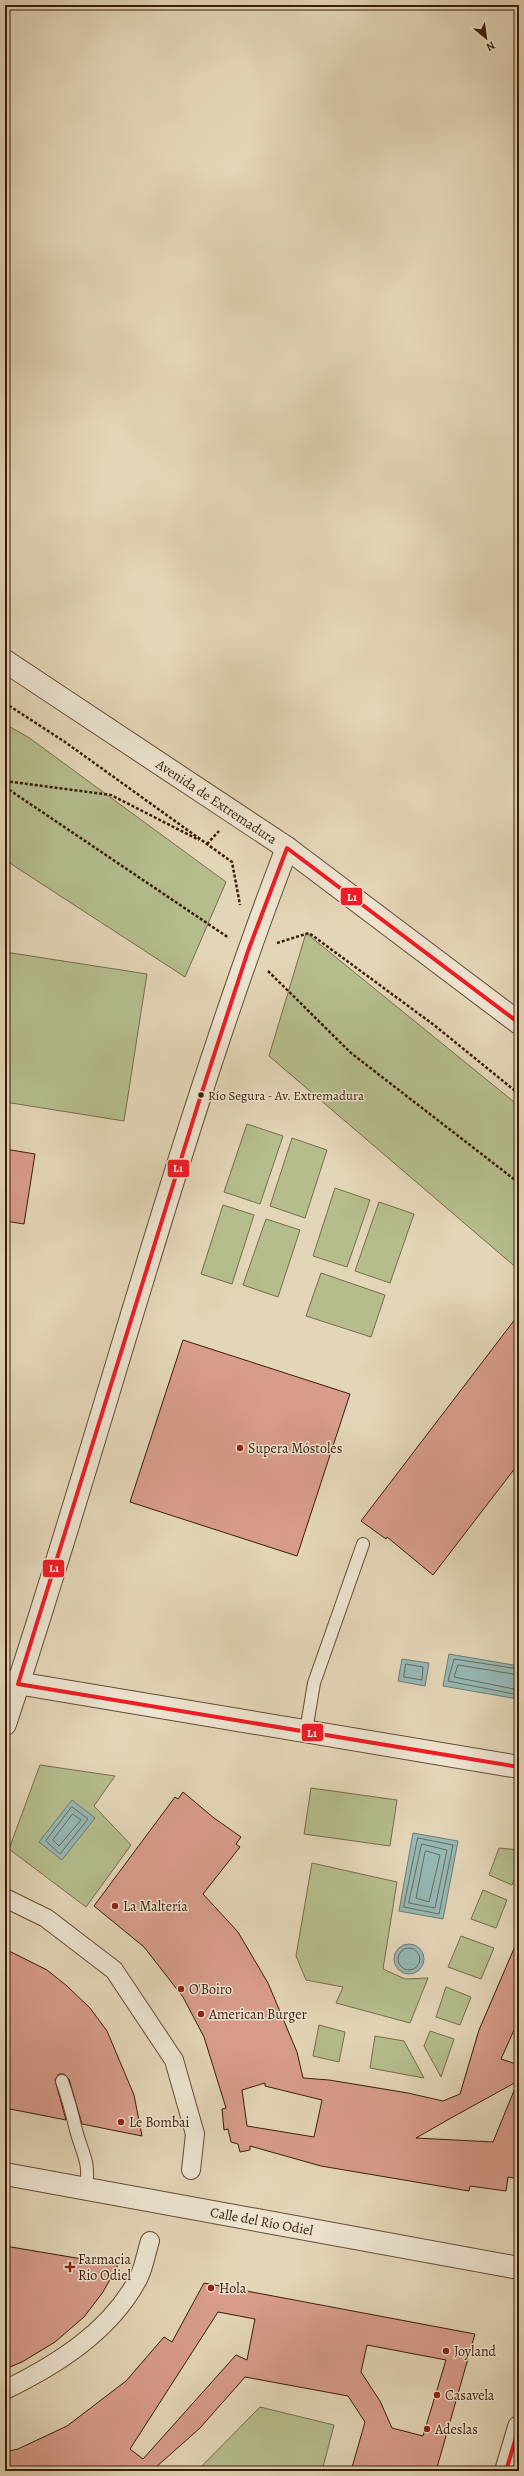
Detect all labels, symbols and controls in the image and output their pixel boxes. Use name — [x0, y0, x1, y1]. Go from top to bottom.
north arrow — [466, 18, 506, 58]
text: N — [483, 38, 498, 55]
street label: Avenida de Extremadura — [152, 754, 281, 849]
line badge: L1 — [340, 887, 363, 906]
text: L1 — [347, 890, 357, 905]
place label: Río Segura - Av. Extremadura — [208, 1087, 364, 1104]
marker: Río Segura - Av. Extremadura — [196, 1090, 206, 1100]
line badge: L1 — [167, 1159, 190, 1178]
text: L1 — [173, 1161, 183, 1176]
place label: Supera Móstoles — [248, 1439, 342, 1458]
marker: Supera Móstoles — [235, 1443, 245, 1453]
line badge: L1 — [42, 1559, 65, 1578]
text: L1 — [49, 1561, 59, 1576]
line badge: L1 — [301, 1723, 324, 1742]
text: L1 — [307, 1726, 317, 1741]
place label: La Maltería — [123, 1897, 188, 1916]
marker: La Maltería — [110, 1901, 120, 1911]
place label: O'Boiro — [189, 1980, 232, 1999]
marker: O'Boiro — [176, 1984, 186, 1994]
place label: American Burger — [208, 2005, 307, 2024]
marker: American Burger — [196, 2009, 206, 2019]
place label: Le Bombai — [129, 2113, 190, 2132]
marker: Le Bombai — [116, 2117, 126, 2127]
street label: Calle del Río Odiel — [209, 2202, 315, 2240]
place label: Farmacia Rio Odiel — [78, 2250, 132, 2285]
marker: Farmacia Rio Odiel — [65, 2262, 75, 2272]
place label: Hola — [219, 2279, 247, 2298]
marker: Hola — [206, 2283, 216, 2293]
place label: Joyland — [454, 2342, 497, 2361]
marker: Joyland — [441, 2346, 451, 2356]
place label: Casavela — [445, 2386, 495, 2405]
marker: Casavela — [432, 2390, 442, 2400]
place label: Adeslas — [434, 2420, 478, 2439]
marker: Adeslas — [422, 2424, 432, 2434]

